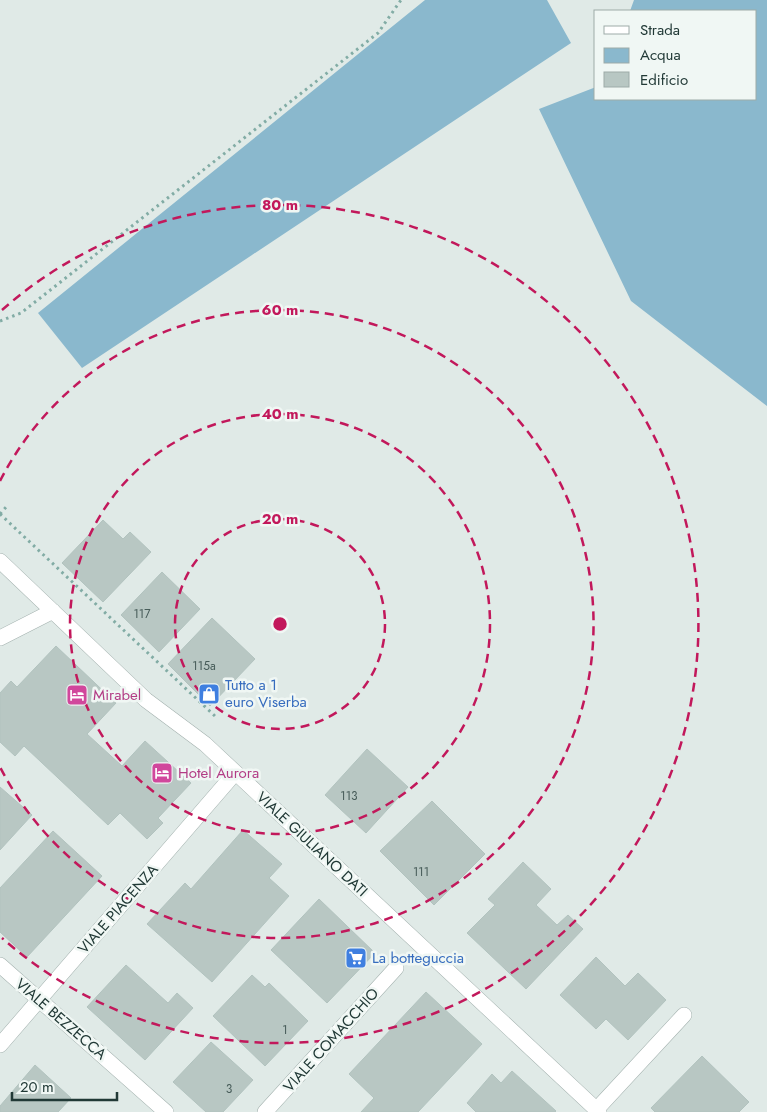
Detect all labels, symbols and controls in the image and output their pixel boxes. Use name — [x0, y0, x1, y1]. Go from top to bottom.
legend — [594, 10, 757, 100]
text: Strada — [640, 19, 680, 41]
text: Acqua — [640, 44, 681, 66]
text: Edificio — [640, 69, 688, 91]
text: 80 m — [262, 194, 298, 216]
text: 60 m — [262, 299, 298, 321]
text: 40 m — [261, 403, 299, 425]
text: 20 m — [262, 508, 298, 530]
house number: 117 — [133, 605, 151, 623]
centre of rings — [271, 615, 289, 633]
house number: 115a — [192, 657, 216, 675]
place label: Tutto a 1 euro Viserba — [225, 674, 307, 713]
shop icon: Tutto a 1 euro Viserba — [197, 682, 221, 706]
hotel icon: Mirabel — [65, 683, 89, 707]
place label: Mirabel — [93, 684, 141, 706]
hotel icon: Hotel Aurora — [150, 761, 174, 785]
place label: Hotel Aurora — [178, 762, 259, 784]
street label: VIALE GIULIANO DATI — [251, 786, 373, 902]
house number: 113 — [340, 787, 358, 805]
street label: VIALE PIACENZA — [73, 859, 163, 959]
house number: 111 — [413, 863, 429, 881]
supermarket icon: La botteguccia — [344, 946, 368, 970]
place label: La botteguccia — [372, 947, 464, 969]
street label: VIALE BEZZECCA — [11, 973, 111, 1065]
street label: VIALE COMACCHIO — [278, 983, 384, 1097]
house number: 1 — [282, 1021, 288, 1039]
scale bar — [12, 1070, 118, 1102]
text: 20 m — [20, 1076, 54, 1098]
house number: 3 — [226, 1080, 233, 1098]

